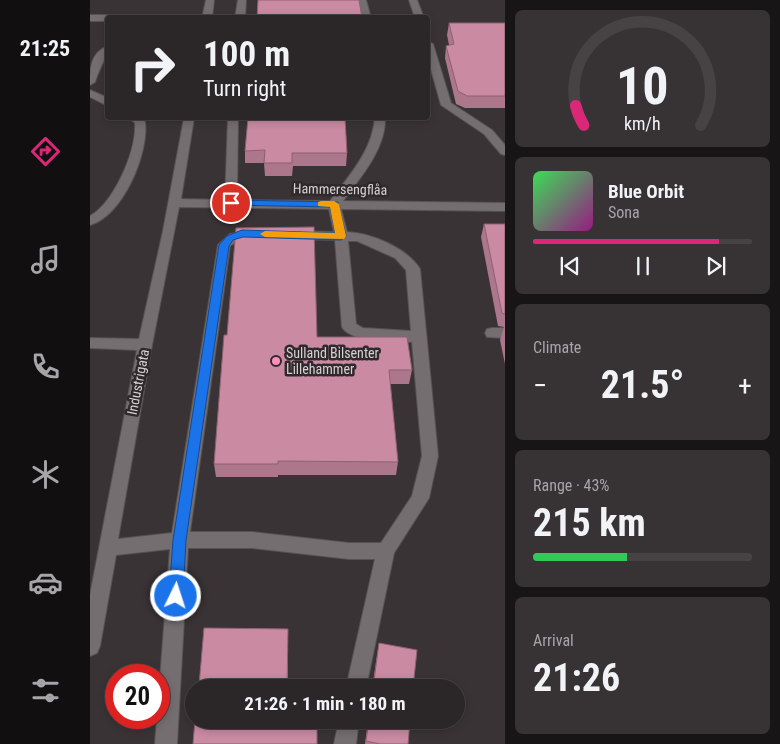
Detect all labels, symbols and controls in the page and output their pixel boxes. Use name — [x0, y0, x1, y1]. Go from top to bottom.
text: 100 m — [203, 34, 290, 75]
icon: right — [120, 35, 185, 100]
text: 21:25 — [20, 36, 70, 61]
text: 10 — [616, 56, 669, 117]
text: Turn right — [203, 76, 286, 101]
text: km/h — [624, 113, 661, 134]
icon: directions — [28, 134, 63, 169]
street label: Hammersengflåa — [293, 180, 387, 198]
text: Blue Orbit — [608, 180, 684, 203]
pin — [210, 182, 252, 224]
icon: arrive — [217, 189, 245, 217]
text: Sona — [608, 203, 640, 222]
icon: music — [28, 242, 63, 277]
icon: previous — [556, 252, 584, 280]
icon: pause — [629, 252, 657, 280]
icon: next — [702, 252, 730, 280]
text: Climate — [533, 338, 581, 357]
place label: Sulland Bilsenter Lillehammer — [286, 345, 379, 377]
street label: Industrigata — [124, 348, 152, 416]
icon: phone — [28, 349, 63, 384]
marker: Sulland Bilsenter Lillehammer — [270, 355, 282, 367]
text: 21.5° — [601, 363, 684, 407]
text: − — [533, 369, 547, 402]
text: + — [738, 369, 752, 402]
icon: climate — [28, 457, 63, 492]
text: Range · 43% — [533, 476, 609, 495]
text: 215 km — [533, 501, 646, 545]
icon: car — [28, 565, 63, 600]
position arrow — [149, 569, 201, 621]
text: Arrival — [533, 631, 574, 650]
text: 21:26 — [533, 656, 620, 700]
speed limit sign: 20 — [105, 664, 170, 729]
icon: filters — [28, 673, 63, 708]
text: 21:26 · 1 min · 180 m — [244, 692, 406, 715]

